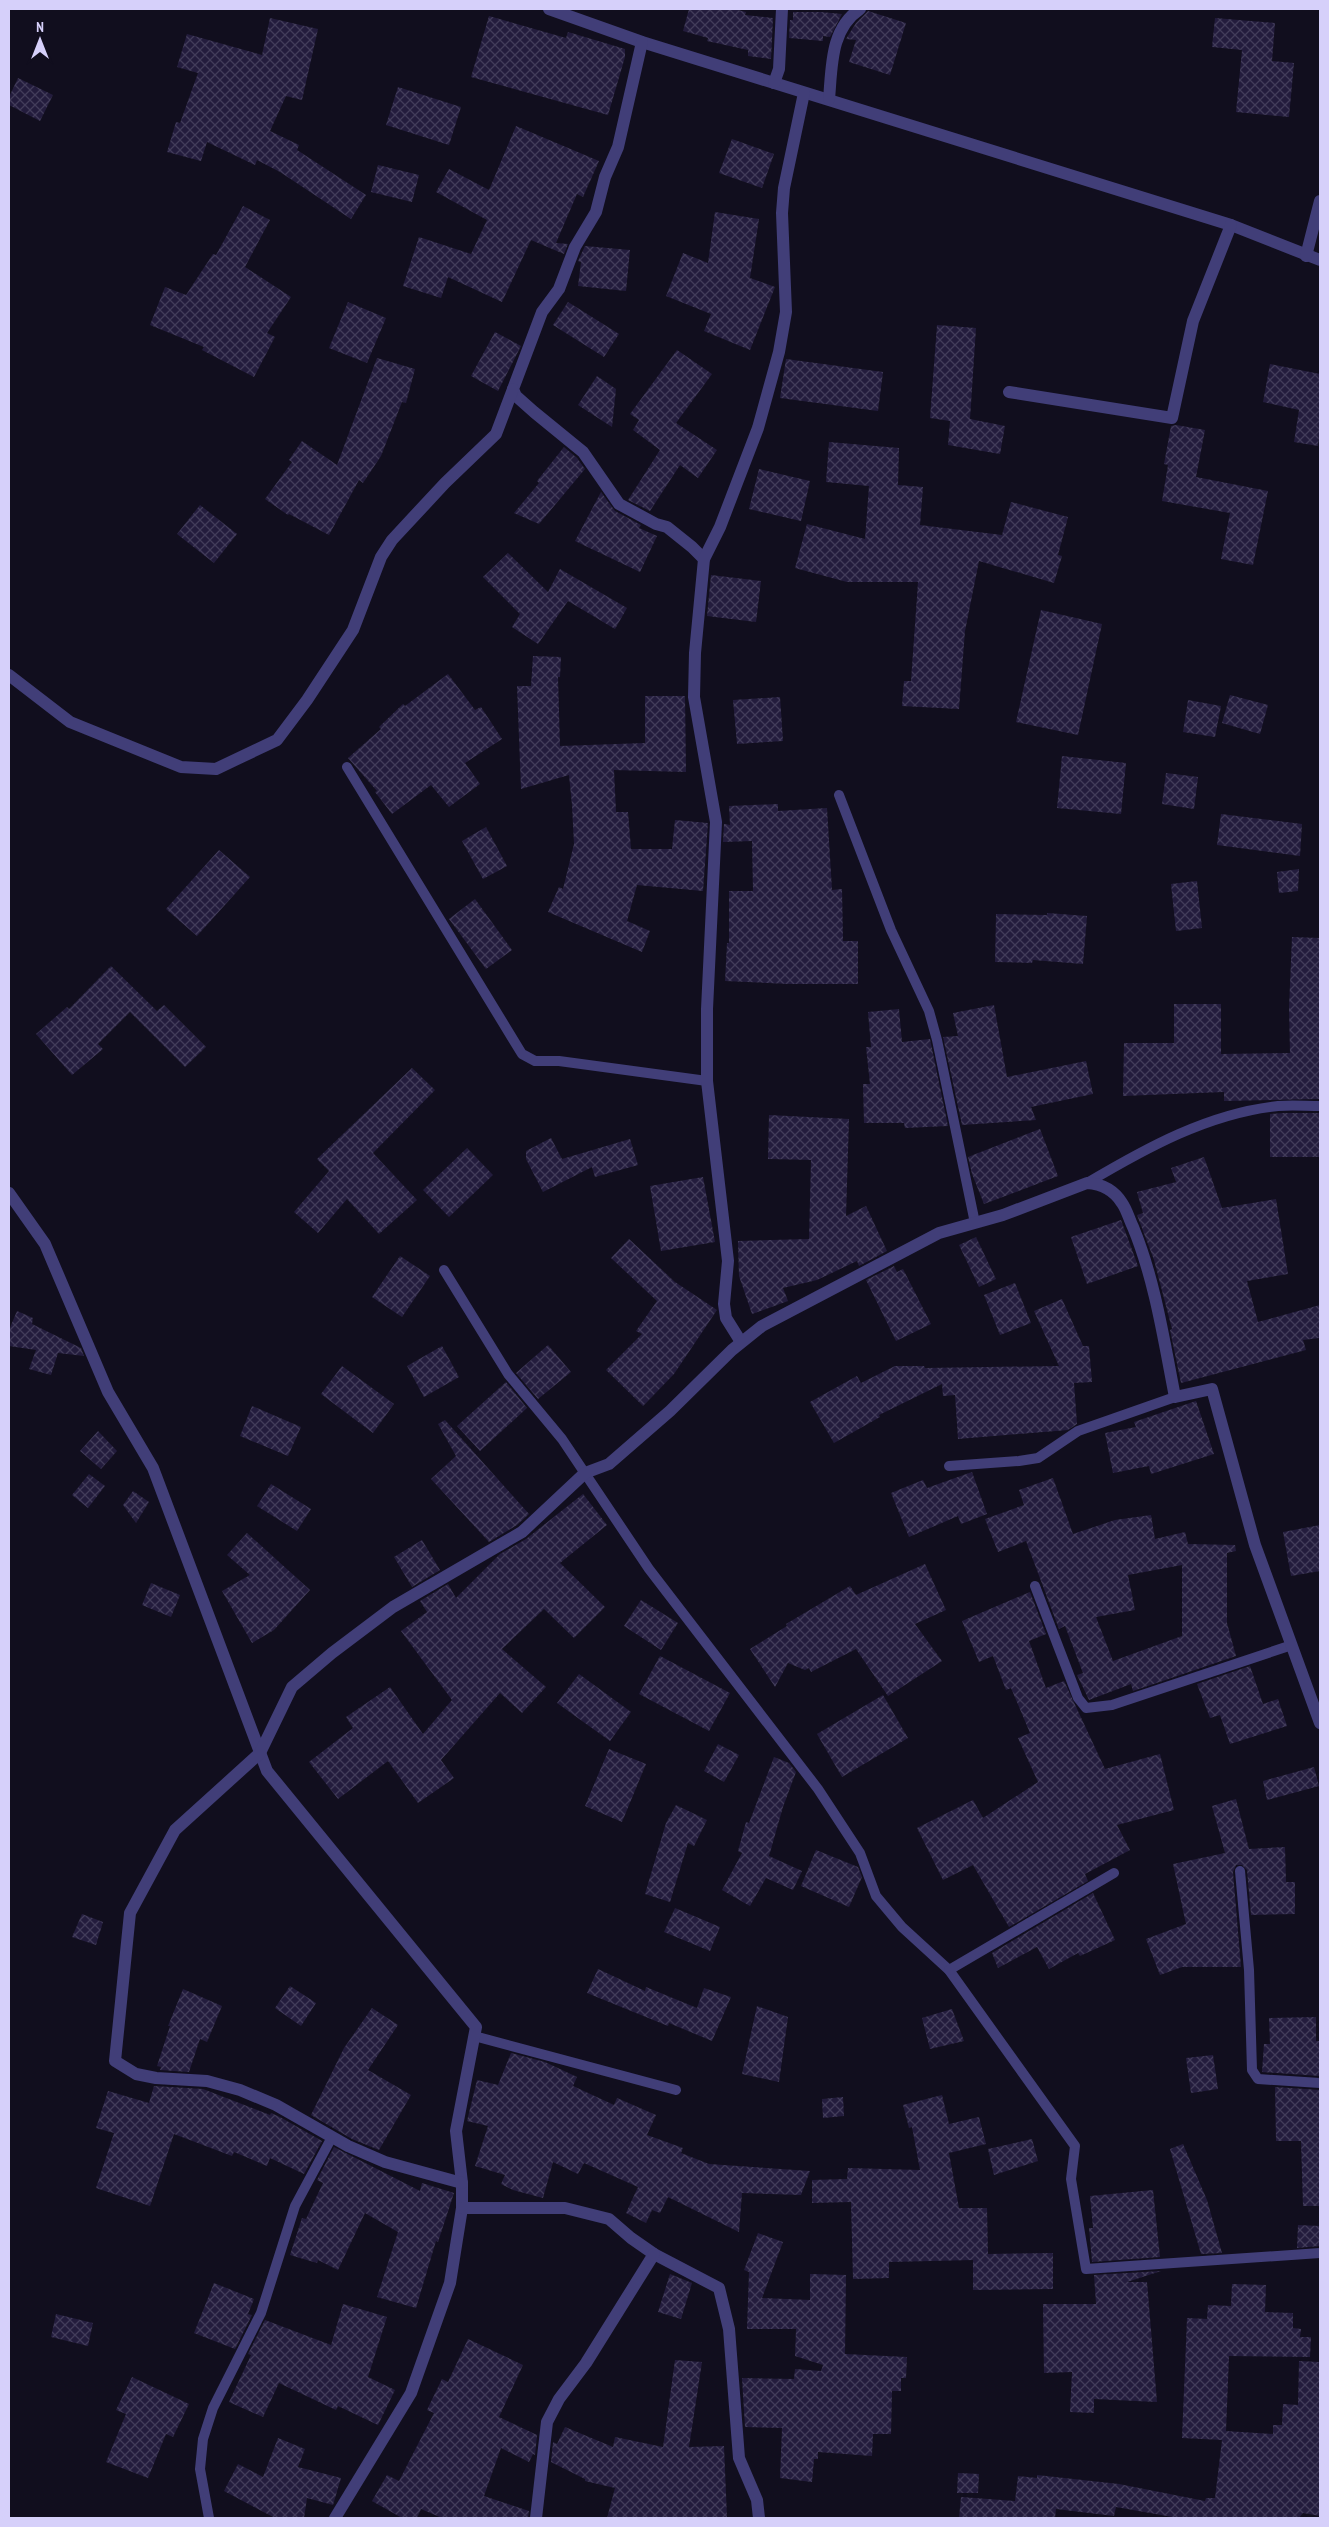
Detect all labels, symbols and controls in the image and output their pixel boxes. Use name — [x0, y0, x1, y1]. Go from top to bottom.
north arrow — [15, 15, 65, 65]
text: N — [36, 18, 44, 36]

